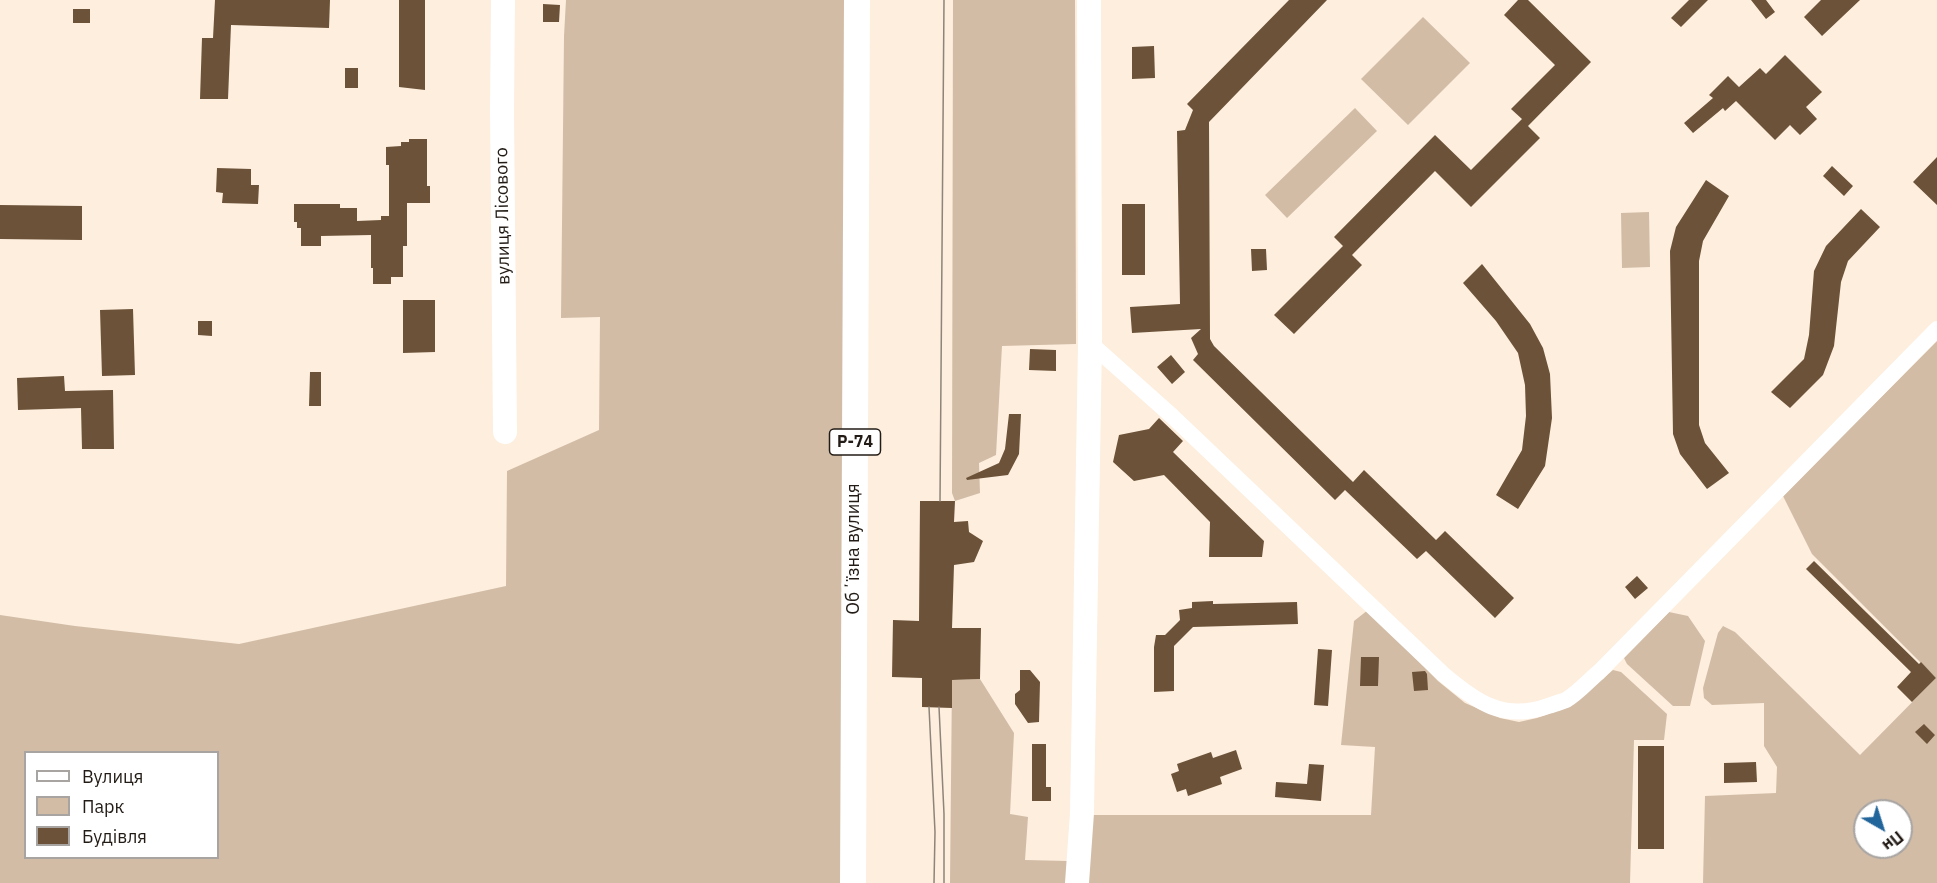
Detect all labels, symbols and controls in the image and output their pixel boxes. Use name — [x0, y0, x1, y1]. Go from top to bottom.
street label: вулиця Лісового — [491, 147, 515, 285]
road number: Р-74 — [830, 429, 880, 455]
street label: Обʼїзна вулиця — [843, 483, 865, 615]
legend — [24, 751, 219, 859]
text: Вулиця — [82, 765, 143, 788]
text: Парк — [82, 795, 124, 818]
north arrow — [1853, 799, 1913, 859]
text: Будівля — [82, 825, 147, 848]
text: Пн — [1879, 827, 1908, 856]

